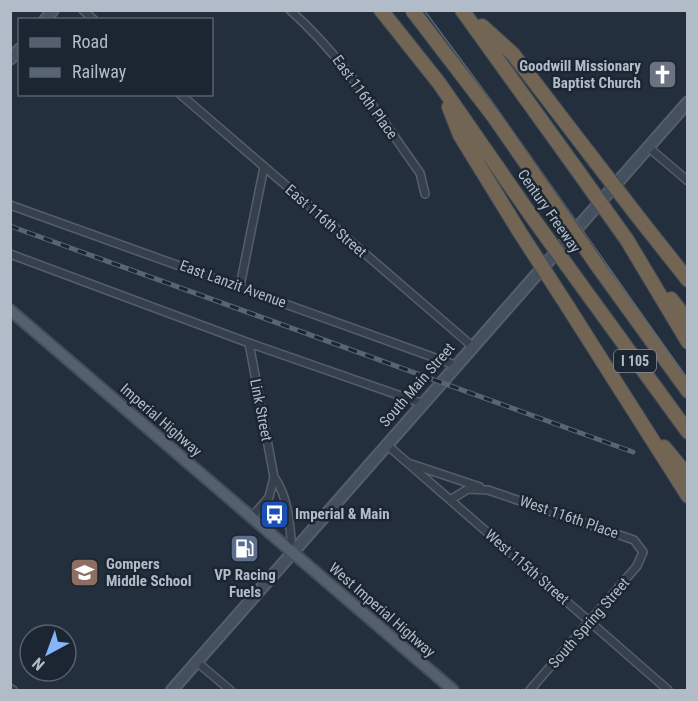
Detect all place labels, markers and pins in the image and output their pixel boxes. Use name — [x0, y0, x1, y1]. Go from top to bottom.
place label: Goodwill Missionary Baptist Church — [519, 57, 641, 92]
church icon: Goodwill Missionary Baptist Church — [646, 59, 678, 91]
bus stop icon: Imperial & Main — [258, 498, 290, 530]
place label: Imperial & Main — [295, 505, 390, 523]
fuel station icon: VP Racing Fuels — [229, 532, 261, 564]
place label: Gompers Middle School — [106, 555, 192, 590]
school or university icon: Gompers Middle School — [69, 557, 101, 589]
place label: VP Racing Fuels — [214, 566, 276, 601]

